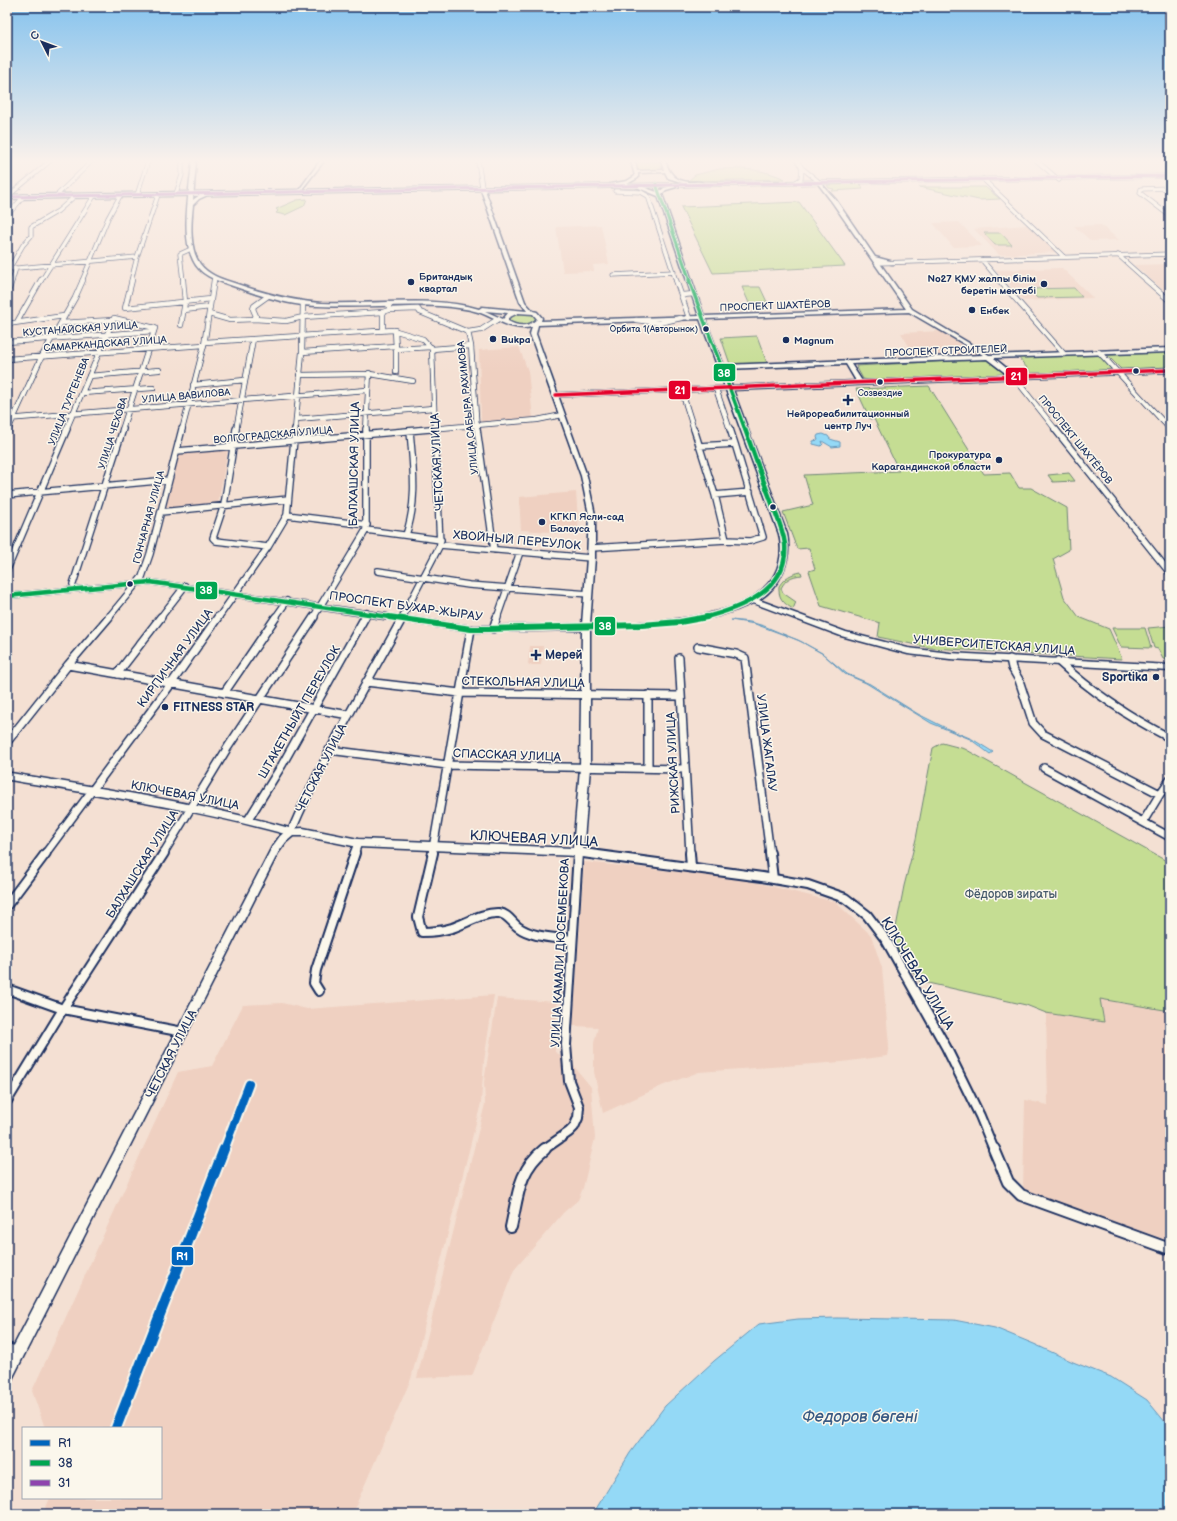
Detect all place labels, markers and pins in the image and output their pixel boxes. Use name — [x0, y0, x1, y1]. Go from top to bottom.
place label: Британдық квартал — [419, 271, 473, 295]
place label: No27 ҚМУ жалпы білім беретін мектебі — [927, 273, 1036, 297]
marker: Британдық квартал — [406, 277, 416, 287]
marker: No27 ҚМУ жалпы білім беретін мектебі — [1039, 279, 1049, 289]
marker: Енбек — [967, 305, 977, 315]
place label: Енбек — [980, 305, 1010, 317]
place label: Орбита 1(Авторынок) — [610, 324, 698, 335]
marker: Орбита 1(Авторынок) — [701, 324, 711, 334]
marker: Bukpa — [488, 334, 498, 344]
place label: Bukpa — [501, 334, 531, 346]
marker: Magnum — [781, 335, 791, 345]
place label: Magnum — [794, 335, 834, 347]
unlabelled marker — [1131, 366, 1141, 376]
marker: Созвездие — [875, 377, 885, 387]
place label: Созвездие — [858, 388, 902, 399]
marker: Нейрореабилитационный центр Луч — [842, 394, 854, 406]
place label: Нейрореабилитационный центр Луч — [787, 408, 910, 432]
place label: Прокуратура Карагандинской области — [872, 449, 991, 473]
marker: Прокуратура Карагандинской области — [994, 455, 1004, 465]
unlabelled marker — [768, 502, 778, 512]
place label: КГКП Ясли-сад Балауса — [550, 511, 624, 535]
marker: КГКП Ясли-сад Балауса — [537, 517, 547, 527]
unlabelled marker — [125, 579, 135, 589]
place label: Мерей — [545, 648, 583, 663]
marker: Мерей — [530, 649, 542, 661]
place label: Sportika — [1102, 670, 1148, 685]
marker: Sportika — [1151, 672, 1161, 682]
place label: FITNESS STAR — [173, 700, 254, 715]
marker: FITNESS STAR — [160, 702, 170, 712]

